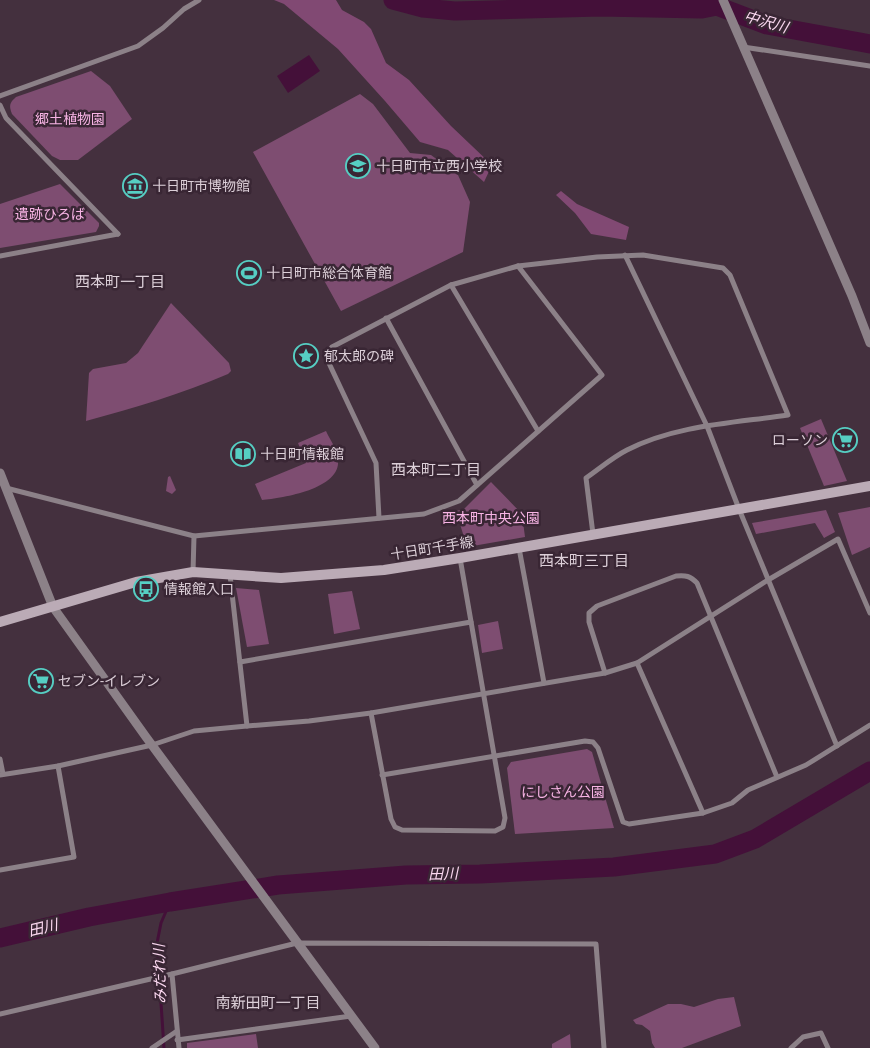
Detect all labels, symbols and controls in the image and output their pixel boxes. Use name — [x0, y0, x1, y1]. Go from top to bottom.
water label: 中沢川 — [742, 7, 792, 36]
park label: 郷土植物園 — [35, 111, 105, 127]
school or university icon: 十日町市立西小学校 — [345, 153, 371, 179]
place label: 十日町市立西小学校 — [376, 158, 502, 174]
museum icon: 十日町市博物館 — [122, 173, 148, 199]
place label: 十日町市博物館 — [152, 178, 250, 194]
park label: 遺跡ひろば — [15, 206, 85, 222]
sports icon: 十日町市総合体育館 — [236, 260, 262, 286]
place label: 十日町市総合体育館 — [266, 265, 392, 281]
district label: 西本町一丁目 — [75, 273, 165, 290]
place icon: 郁太郎の碑 — [293, 343, 319, 369]
place label: 郁太郎の碑 — [324, 348, 394, 364]
supermarket icon: ローソン — [832, 427, 858, 453]
place label: ローソン — [772, 432, 828, 448]
library icon: 十日町情報館 — [230, 441, 256, 467]
place label: 十日町情報館 — [260, 446, 344, 462]
district label: 西本町二丁目 — [391, 461, 481, 478]
park label: 西本町中央公園 — [442, 510, 540, 526]
street label: 十日町千手線 — [389, 534, 475, 562]
district label: 西本町三丁目 — [539, 552, 629, 569]
bus stop icon: 情報館入口 — [133, 576, 159, 602]
place label: 情報館入口 — [164, 581, 234, 597]
supermarket icon: セブン-イレブン — [28, 668, 54, 694]
place label: セブン-イレブン — [58, 673, 160, 689]
park label: にしさん公園 — [521, 784, 605, 800]
water label: 田川 — [428, 864, 460, 883]
water label: 田川 — [26, 915, 61, 939]
water label: みだれ川 — [150, 942, 169, 1004]
district label: 南新田町一丁目 — [215, 994, 321, 1011]

